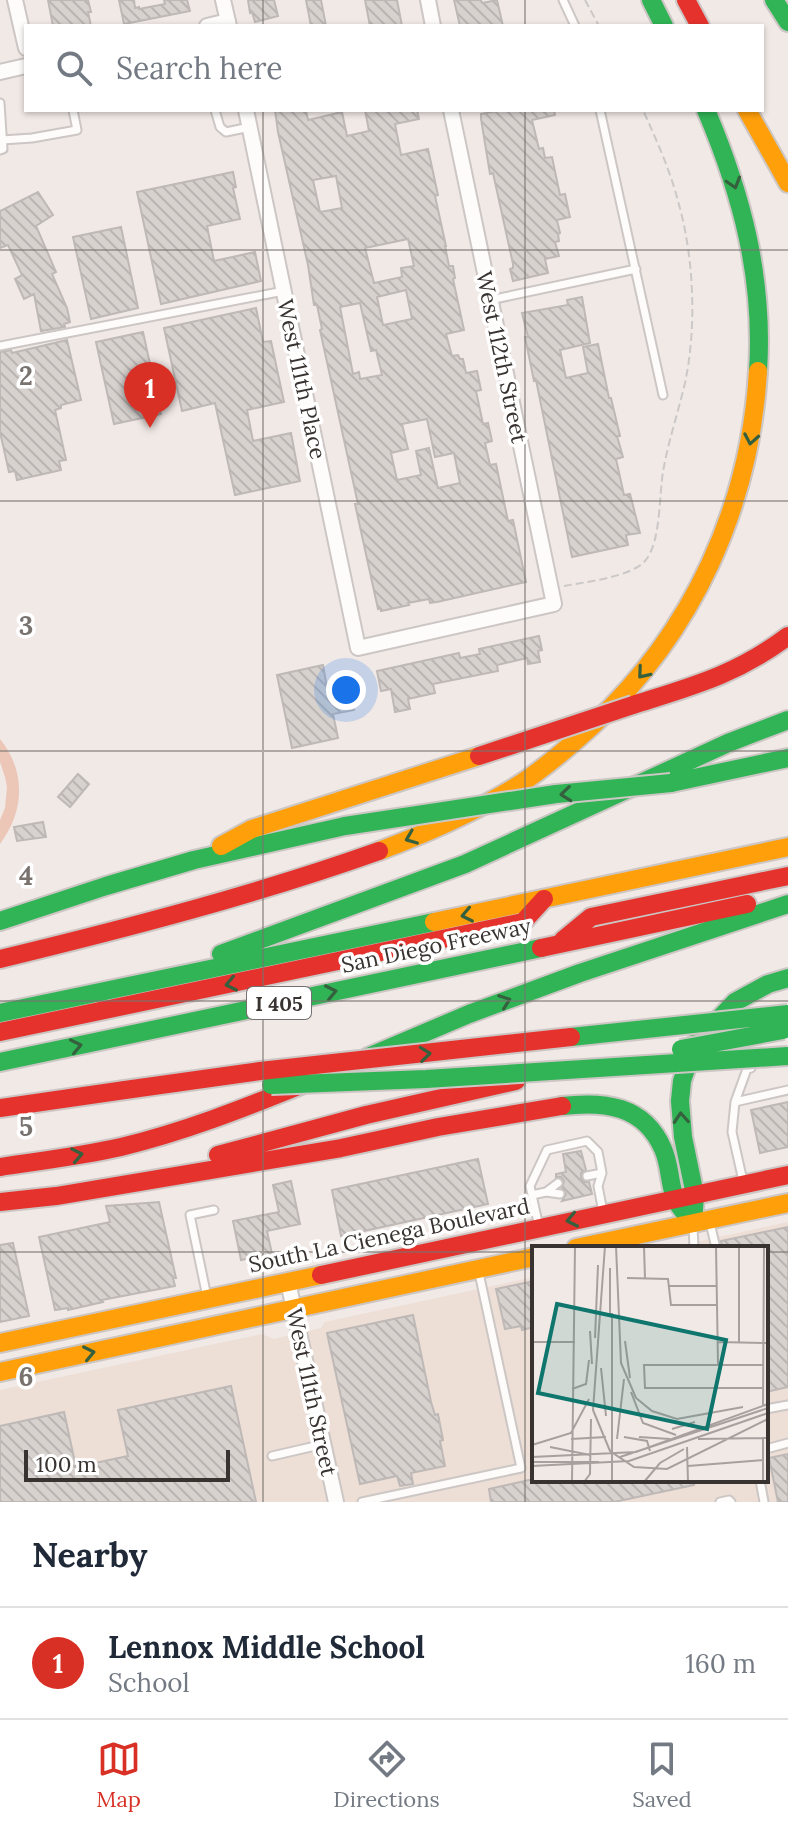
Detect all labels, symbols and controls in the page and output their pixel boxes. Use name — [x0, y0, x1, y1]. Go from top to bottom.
search box — [24, 24, 764, 112]
icon: search — [52, 46, 96, 90]
text: Search here — [116, 49, 283, 87]
one-way arrow — [725, 175, 741, 189]
street label: West 112th Street — [470, 268, 534, 446]
street label: West 111th Place — [271, 296, 333, 462]
text: 2 — [19, 359, 33, 392]
pin: 1 — [124, 362, 176, 428]
one-way arrow — [743, 432, 760, 446]
text: 3 — [19, 609, 33, 642]
one-way arrow — [638, 663, 653, 678]
your location — [326, 670, 366, 710]
one-way arrow — [559, 785, 572, 802]
one-way arrow — [405, 828, 419, 845]
text: 4 — [19, 859, 33, 892]
one-way arrow — [461, 906, 474, 923]
street label: San Diego Freeway — [339, 911, 534, 979]
one-way arrow — [224, 975, 238, 992]
one-way arrow — [323, 984, 337, 1001]
road number: I 405 — [247, 987, 311, 1019]
one-way arrow — [497, 994, 511, 1011]
one-way arrow — [69, 1038, 83, 1055]
one-way arrow — [419, 1045, 432, 1062]
text: 5 — [19, 1110, 33, 1143]
one-way arrow — [673, 1111, 690, 1124]
one-way arrow — [70, 1147, 84, 1164]
street label: South La Cienega Boulevard — [246, 1192, 532, 1278]
one-way arrow — [565, 1211, 578, 1228]
inset map — [532, 1246, 768, 1482]
street label: West 111th Street — [280, 1305, 344, 1479]
one-way arrow — [82, 1345, 96, 1362]
text: 6 — [19, 1360, 33, 1393]
scale bar — [24, 1446, 230, 1482]
text: 100 m — [36, 1450, 97, 1478]
text: Nearby — [32, 1533, 148, 1576]
text: Lennox Middle School — [108, 1628, 425, 1666]
text: 1 — [53, 1647, 63, 1680]
text: 160 m — [685, 1647, 756, 1680]
text: School — [108, 1666, 190, 1699]
tab: Map — [96, 1737, 141, 1813]
tab: Directions — [333, 1737, 440, 1813]
tab: Saved — [632, 1737, 692, 1813]

